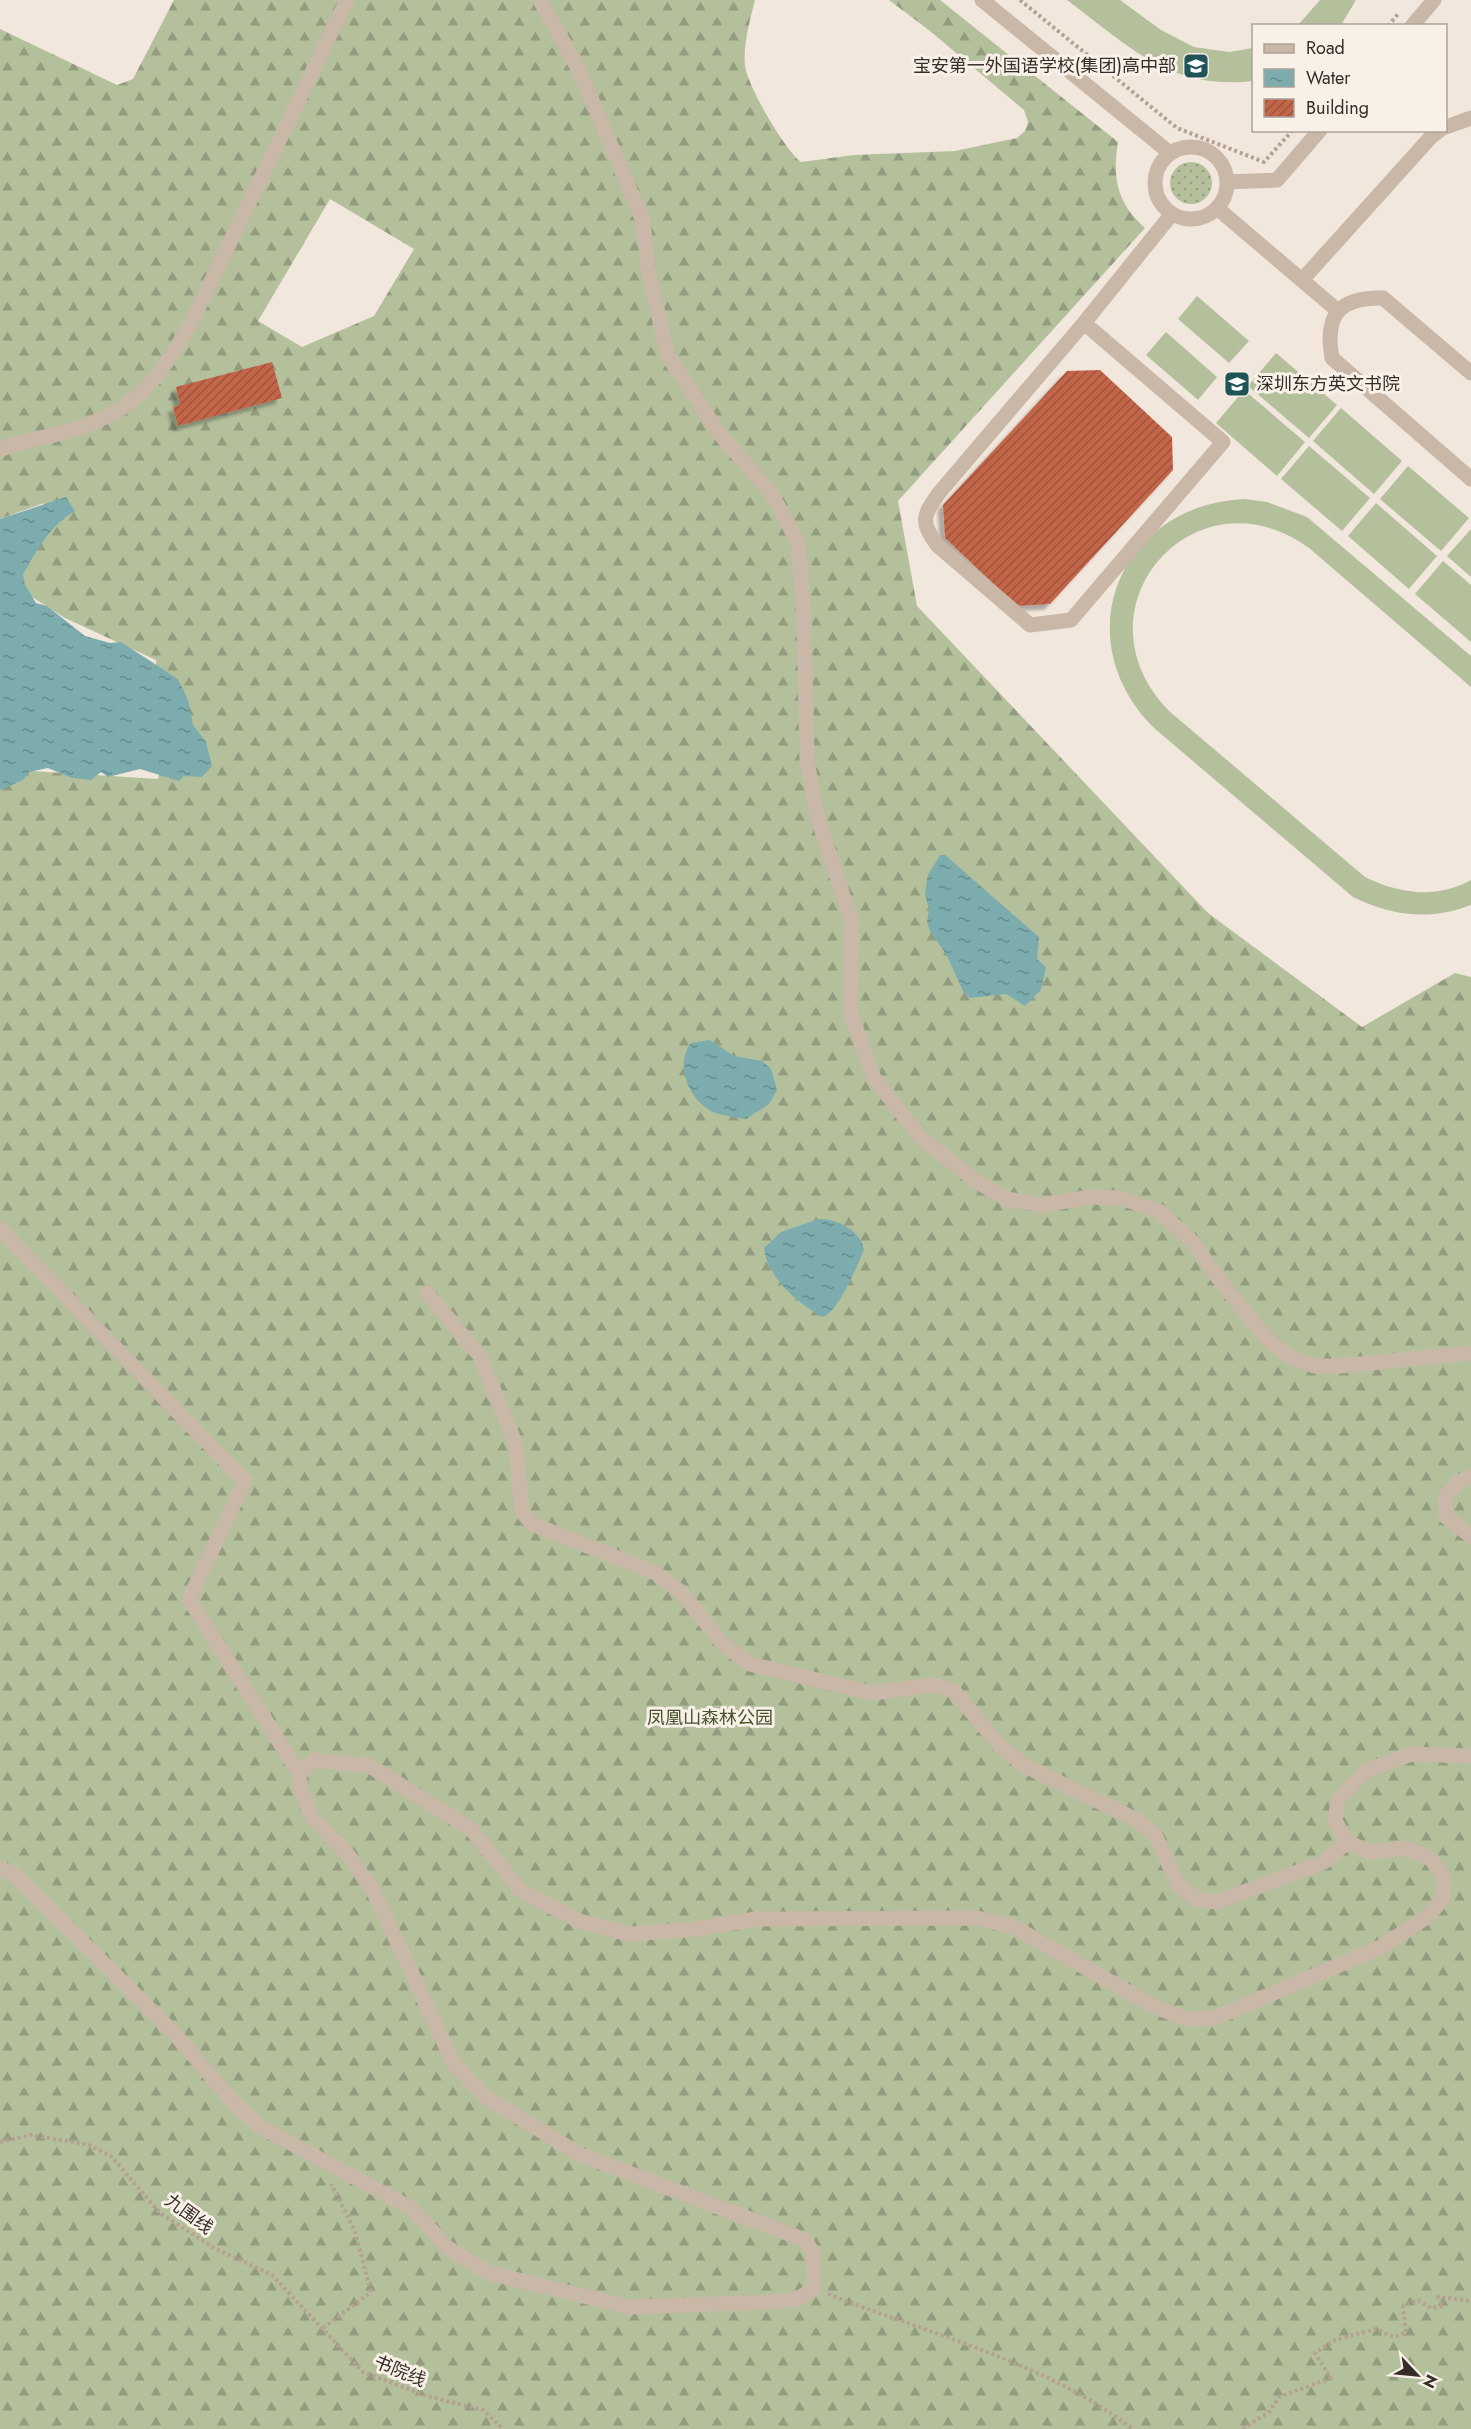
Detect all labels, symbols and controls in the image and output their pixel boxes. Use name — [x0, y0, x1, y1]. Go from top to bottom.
legend — [1252, 24, 1447, 132]
text: Road — [1306, 35, 1345, 61]
school or university icon: 宝安第一外国语学校(集团)高中部 — [1181, 51, 1211, 81]
place label: 宝安第一外国语学校(集团)高中部 — [913, 53, 1176, 79]
text: Water — [1306, 65, 1351, 91]
text: Building — [1306, 95, 1369, 121]
school or university icon: 深圳东方英文书院 — [1222, 369, 1252, 399]
place label: 深圳东方英文书院 — [1256, 371, 1400, 397]
park label: 凤凰山森林公园 — [647, 1705, 773, 1731]
street label: 九围线 — [160, 2188, 218, 2240]
north arrow — [1387, 2345, 1447, 2405]
street label: 书院线 — [370, 2349, 430, 2393]
text: N — [1417, 2371, 1443, 2392]

